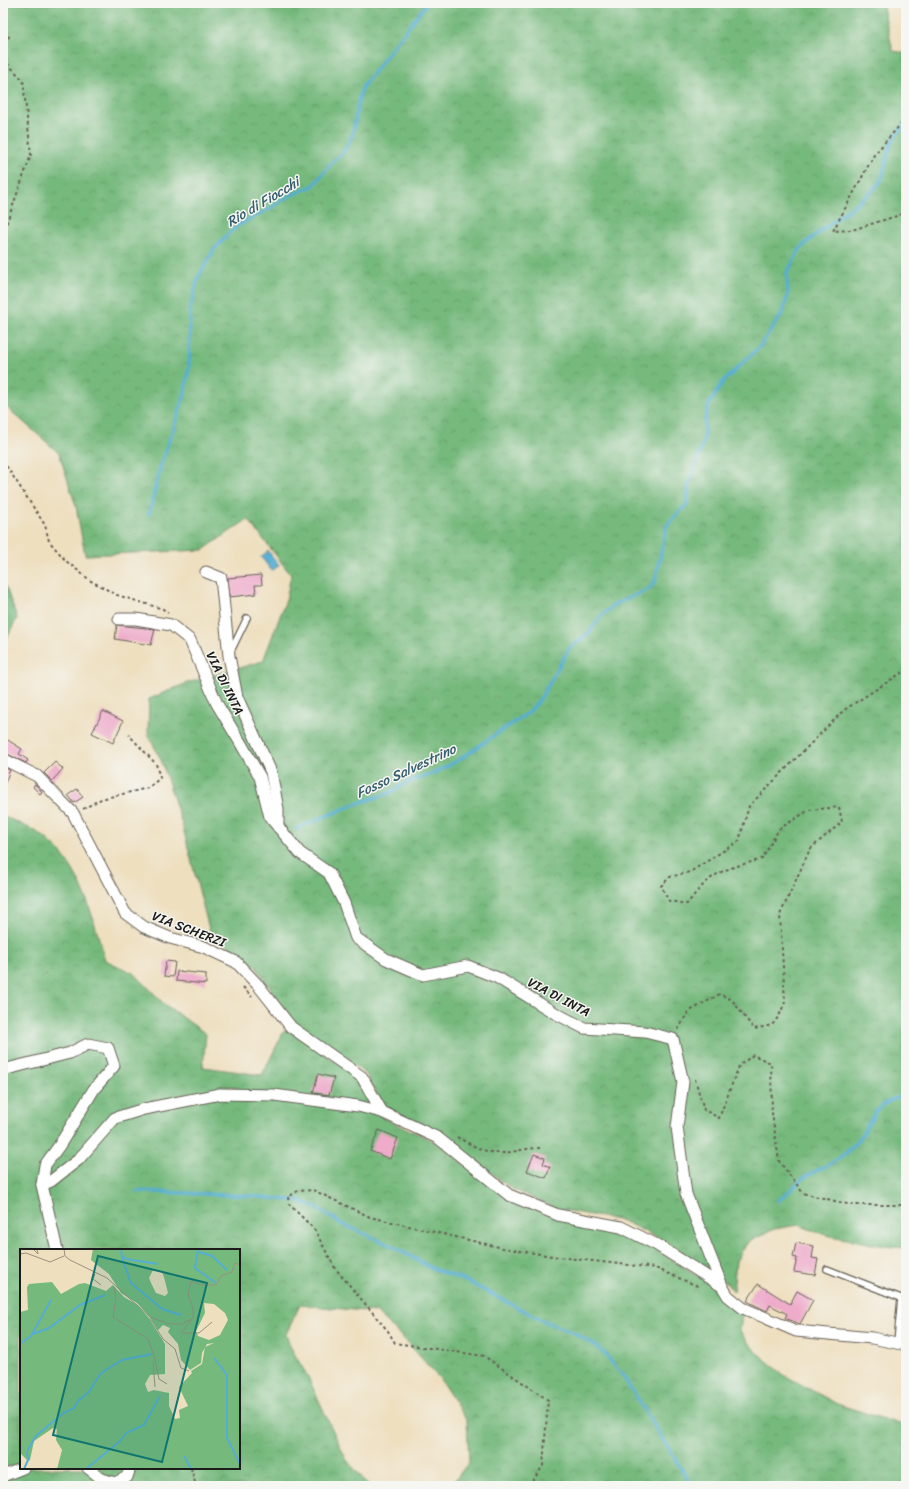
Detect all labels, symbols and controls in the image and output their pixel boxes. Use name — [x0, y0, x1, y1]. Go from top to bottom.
water label: Rio di Fiocchi — [222, 169, 307, 234]
street label: VIA DI INTA — [200, 647, 250, 719]
water label: Fosso Salvestrino — [352, 736, 461, 805]
street label: VIA SCHERZI — [149, 904, 230, 954]
street label: VIA DI INTA — [523, 971, 595, 1023]
inset map — [20, 1249, 240, 1469]

